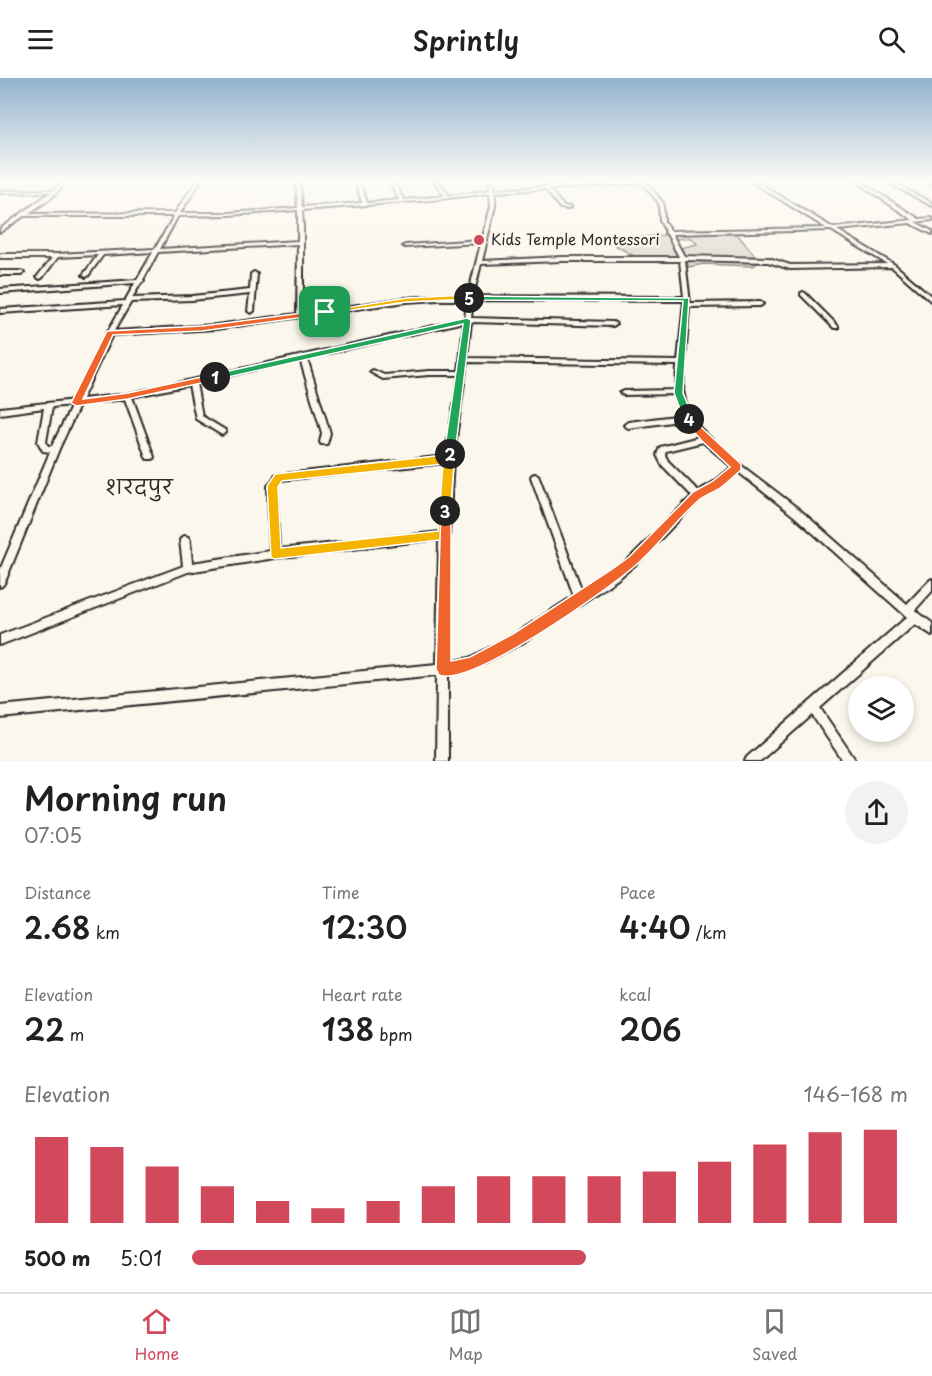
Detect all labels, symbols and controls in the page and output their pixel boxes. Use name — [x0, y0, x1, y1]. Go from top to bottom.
text: Sprintly — [413, 19, 519, 60]
icon: menu — [24, 23, 57, 56]
icon: search — [875, 23, 908, 56]
place label: Kids Temple Montessori — [491, 227, 660, 250]
marker: Kids Temple Montessori — [472, 233, 486, 247]
pin: 5 — [454, 283, 484, 313]
pin — [299, 286, 350, 337]
text: 5 — [464, 286, 474, 310]
icon: arrive — [308, 295, 341, 328]
pin: 1 — [200, 362, 230, 392]
text: 1 — [211, 365, 219, 389]
pin: 4 — [674, 404, 704, 434]
text: 4 — [684, 407, 694, 431]
pin: 2 — [435, 439, 465, 469]
text: 2 — [444, 442, 456, 466]
district label: शरदपुर — [105, 471, 174, 502]
pin: 3 — [430, 496, 460, 526]
text: 3 — [440, 499, 450, 523]
map controls — [848, 676, 914, 742]
button: layers — [848, 676, 914, 742]
text: Morning run — [24, 772, 227, 822]
button: share — [845, 781, 908, 844]
text: 07:05 — [24, 820, 82, 850]
text: Distance — [24, 880, 91, 904]
text: Time — [322, 880, 359, 904]
text: Pace — [619, 880, 655, 904]
text: 2.68 — [24, 904, 90, 949]
text: 12:30 — [322, 904, 407, 949]
text: 4:40 — [619, 904, 691, 949]
text: km — [90, 920, 120, 944]
text: /km — [691, 920, 726, 944]
text: Elevation — [24, 982, 93, 1006]
text: Heart rate — [322, 982, 402, 1006]
text: kcal — [619, 982, 651, 1006]
text: 22 — [24, 1006, 65, 1051]
text: 138 — [322, 1006, 374, 1051]
text: 206 — [619, 1006, 682, 1051]
text: m — [65, 1022, 84, 1046]
text: bpm — [374, 1022, 413, 1046]
text: Elevation — [24, 1079, 110, 1109]
text: 146–168 m — [803, 1079, 908, 1109]
text: 500 m — [24, 1243, 91, 1273]
text: 5:01 — [120, 1243, 162, 1273]
tab: Home — [135, 1305, 179, 1365]
tab: Map — [448, 1305, 483, 1365]
tab: Saved — [752, 1305, 797, 1365]

